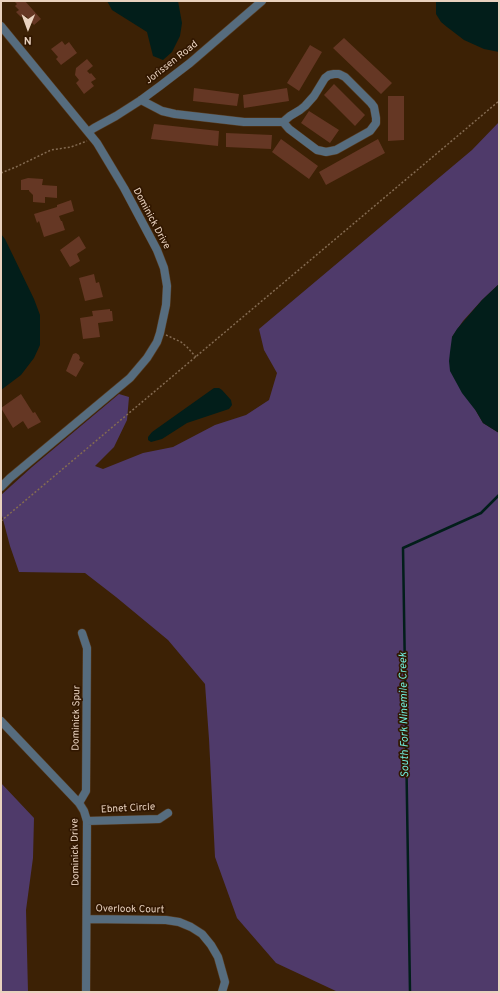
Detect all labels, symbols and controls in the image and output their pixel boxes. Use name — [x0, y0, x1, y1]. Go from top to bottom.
north arrow — [8, 8, 48, 48]
text: N — [24, 33, 32, 47]
street label: Jorissen Road — [143, 39, 201, 87]
street label: Dominick Drive — [130, 186, 172, 252]
water label: South Fork Ninemile Creek — [397, 652, 413, 778]
street label: Dominick Spur — [70, 685, 84, 751]
street label: Ebnet Circle — [101, 802, 155, 816]
street label: Dominick Drive — [69, 818, 83, 886]
street label: Overlook Court — [95, 903, 165, 917]

